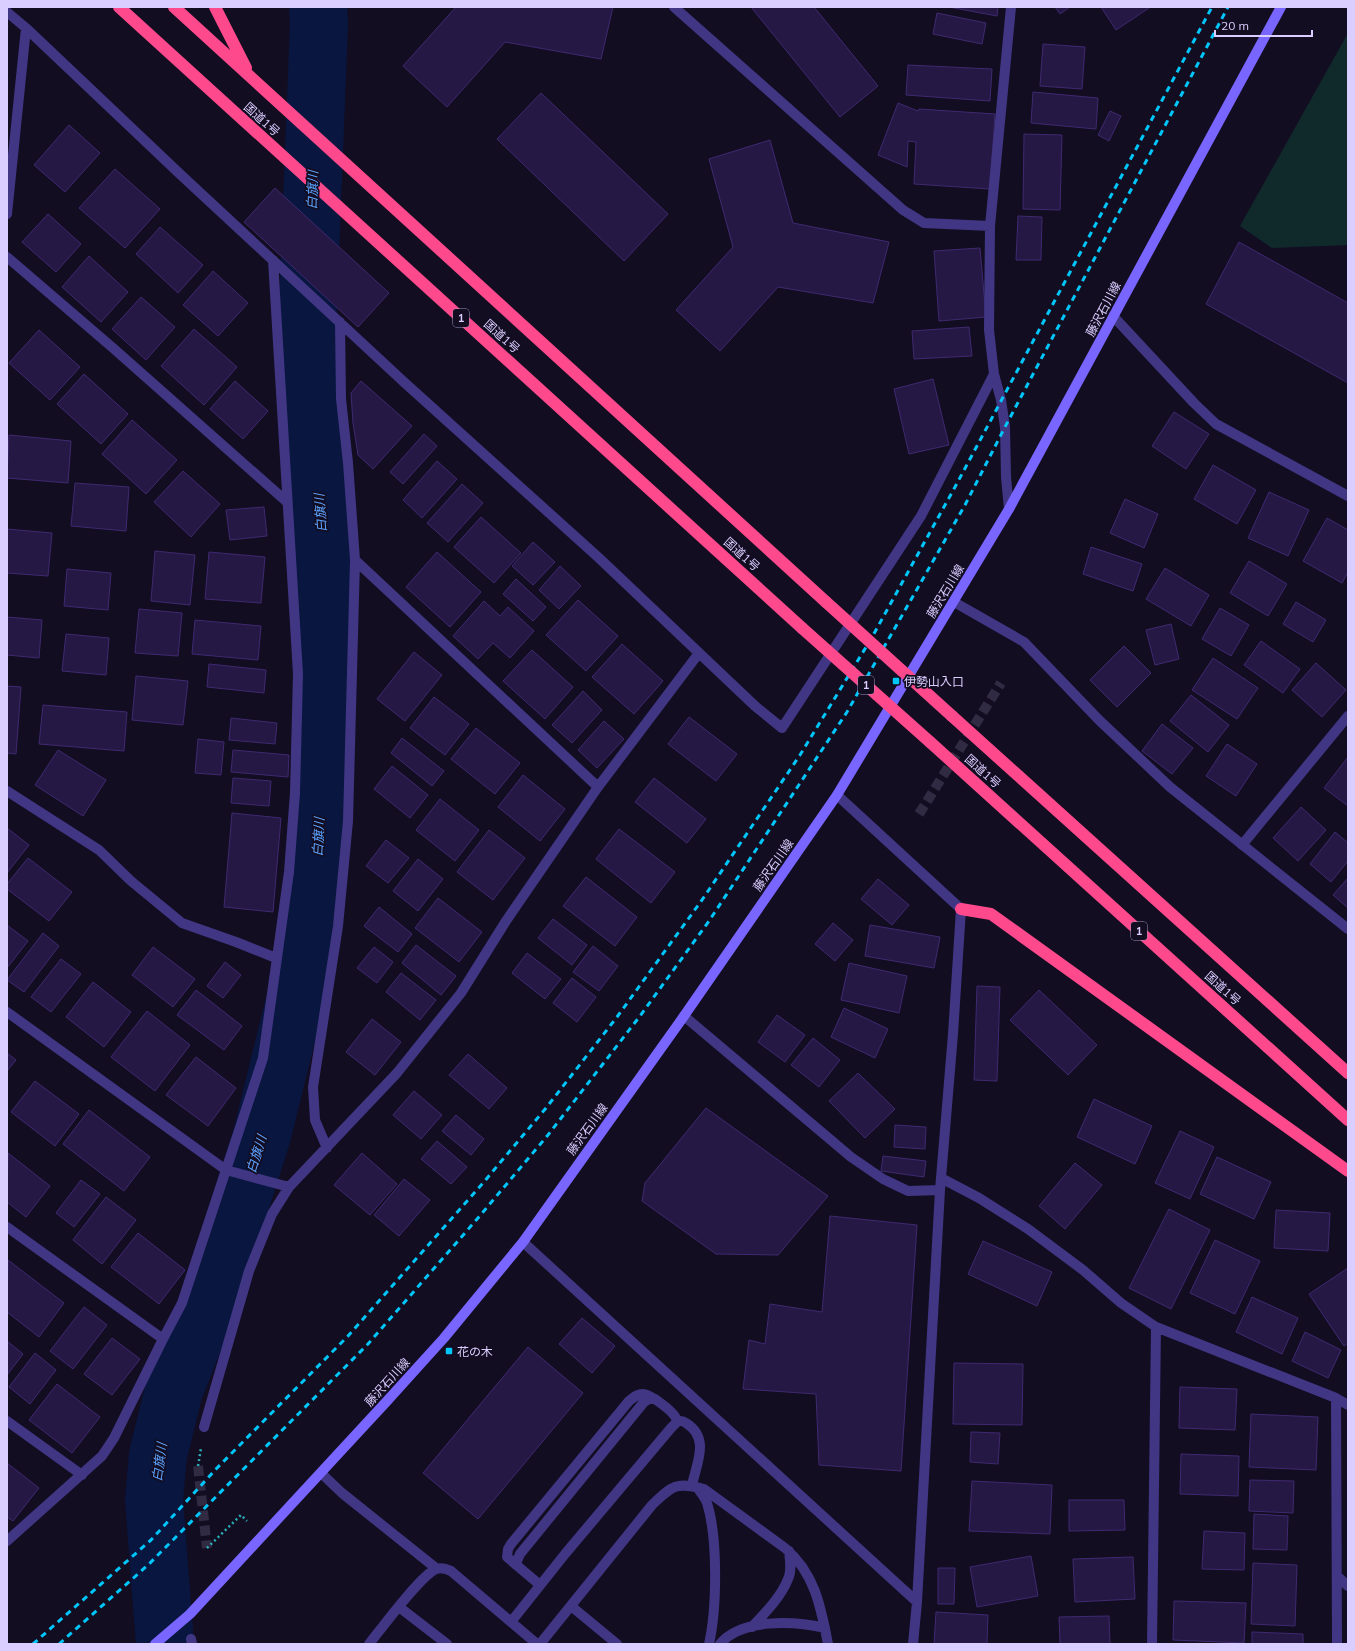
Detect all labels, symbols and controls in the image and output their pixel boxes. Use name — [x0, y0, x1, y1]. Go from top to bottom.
scale bar — [1215, 12, 1312, 38]
text: 20 m — [1221, 18, 1249, 33]
street label: 国道1号 — [241, 99, 283, 139]
water label: 白旗川 — [303, 168, 321, 210]
street label: 藤沢石川線 — [1082, 279, 1124, 339]
road number: 1 — [453, 309, 469, 327]
street label: 国道1号 — [481, 316, 523, 356]
water label: 白旗川 — [311, 491, 329, 533]
street label: 国道1号 — [721, 534, 763, 574]
street label: 藤沢石川線 — [923, 561, 967, 621]
place label: 伊勢山入口 — [904, 674, 964, 689]
road number: 1 — [858, 676, 874, 694]
marker: 伊勢山入口 — [891, 676, 901, 686]
street label: 国道1号 — [962, 751, 1004, 791]
water label: 白旗川 — [309, 815, 327, 857]
street label: 藤沢石川線 — [750, 836, 796, 894]
road number: 1 — [1131, 922, 1147, 940]
street label: 国道1号 — [1202, 968, 1244, 1008]
street label: 藤沢石川線 — [563, 1100, 611, 1158]
water label: 白旗川 — [243, 1131, 270, 1175]
place label: 花の木 — [457, 1344, 493, 1359]
marker: 花の木 — [444, 1346, 454, 1356]
street label: 藤沢石川線 — [361, 1355, 413, 1409]
water label: 白旗川 — [148, 1440, 170, 1482]

